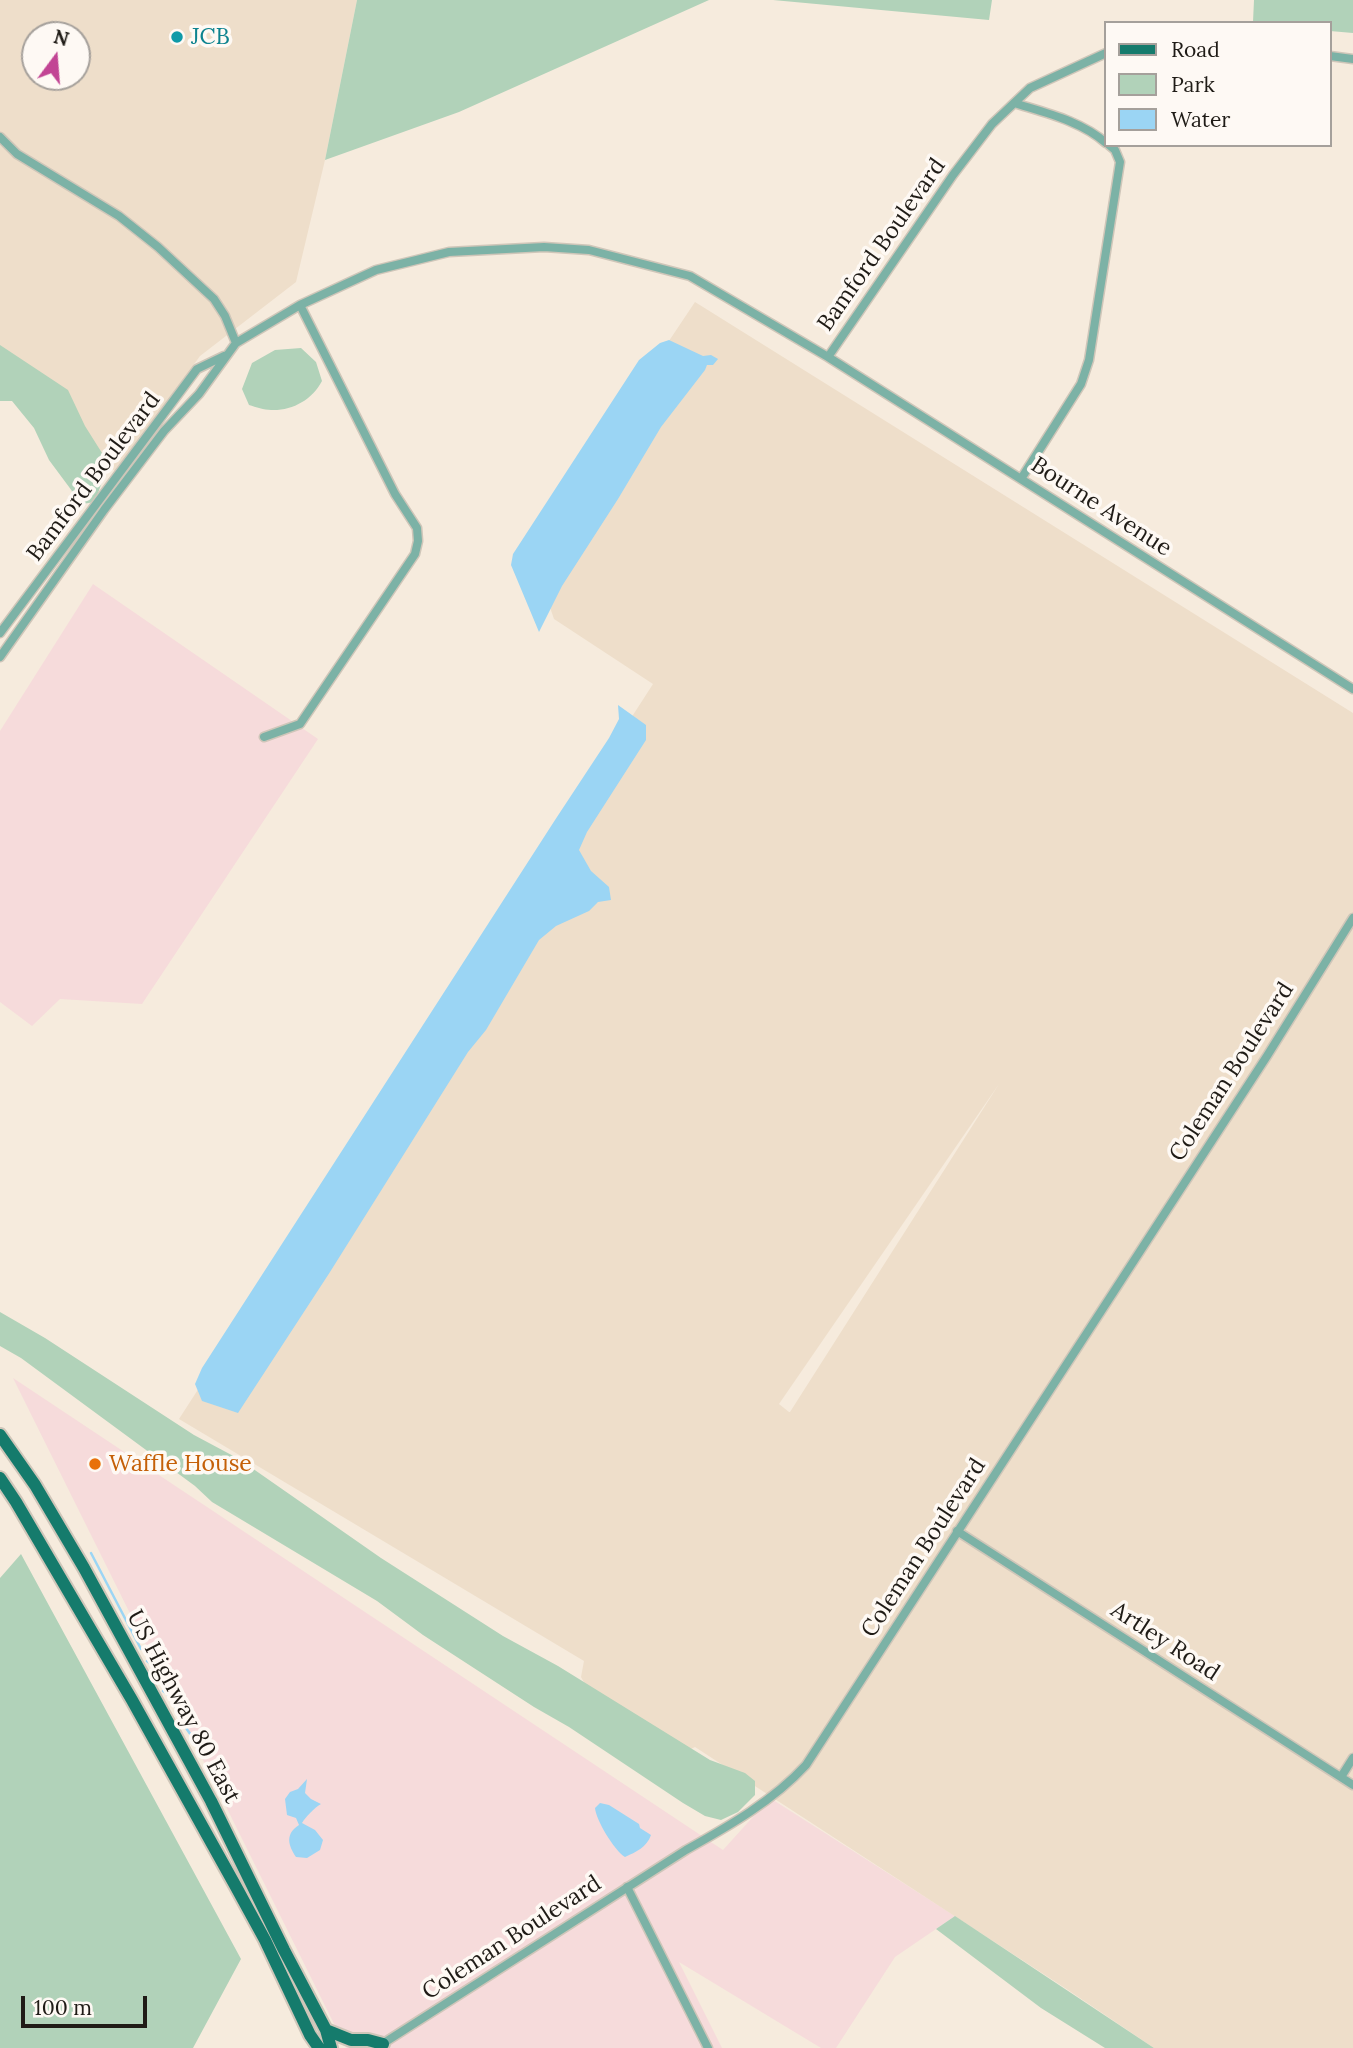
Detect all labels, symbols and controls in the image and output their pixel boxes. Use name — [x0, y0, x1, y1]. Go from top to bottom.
north arrow — [21, 21, 91, 91]
legend — [1104, 21, 1332, 147]
place label: JCB — [191, 23, 230, 51]
text: N — [51, 24, 72, 51]
marker: JCB — [169, 29, 185, 45]
text: Road — [1171, 36, 1220, 63]
text: Park — [1171, 71, 1215, 98]
text: Water — [1171, 106, 1230, 133]
street label: Bamford Boulevard — [812, 153, 952, 337]
street label: Bamford Boulevard — [21, 387, 167, 567]
street label: Bourne Avenue — [1026, 451, 1176, 563]
street label: Coleman Boulevard — [1164, 977, 1300, 1167]
place label: Waffle House — [109, 1450, 252, 1478]
street label: Coleman Boulevard — [856, 1453, 992, 1643]
marker: Waffle House — [87, 1456, 103, 1472]
street label: Artley Road — [1106, 1597, 1224, 1687]
street label: US Highway 80 East — [120, 1606, 246, 1808]
street label: Coleman Boulevard — [417, 1870, 607, 2006]
scale bar — [24, 1982, 150, 2026]
text: 100 m — [34, 1994, 92, 2021]

